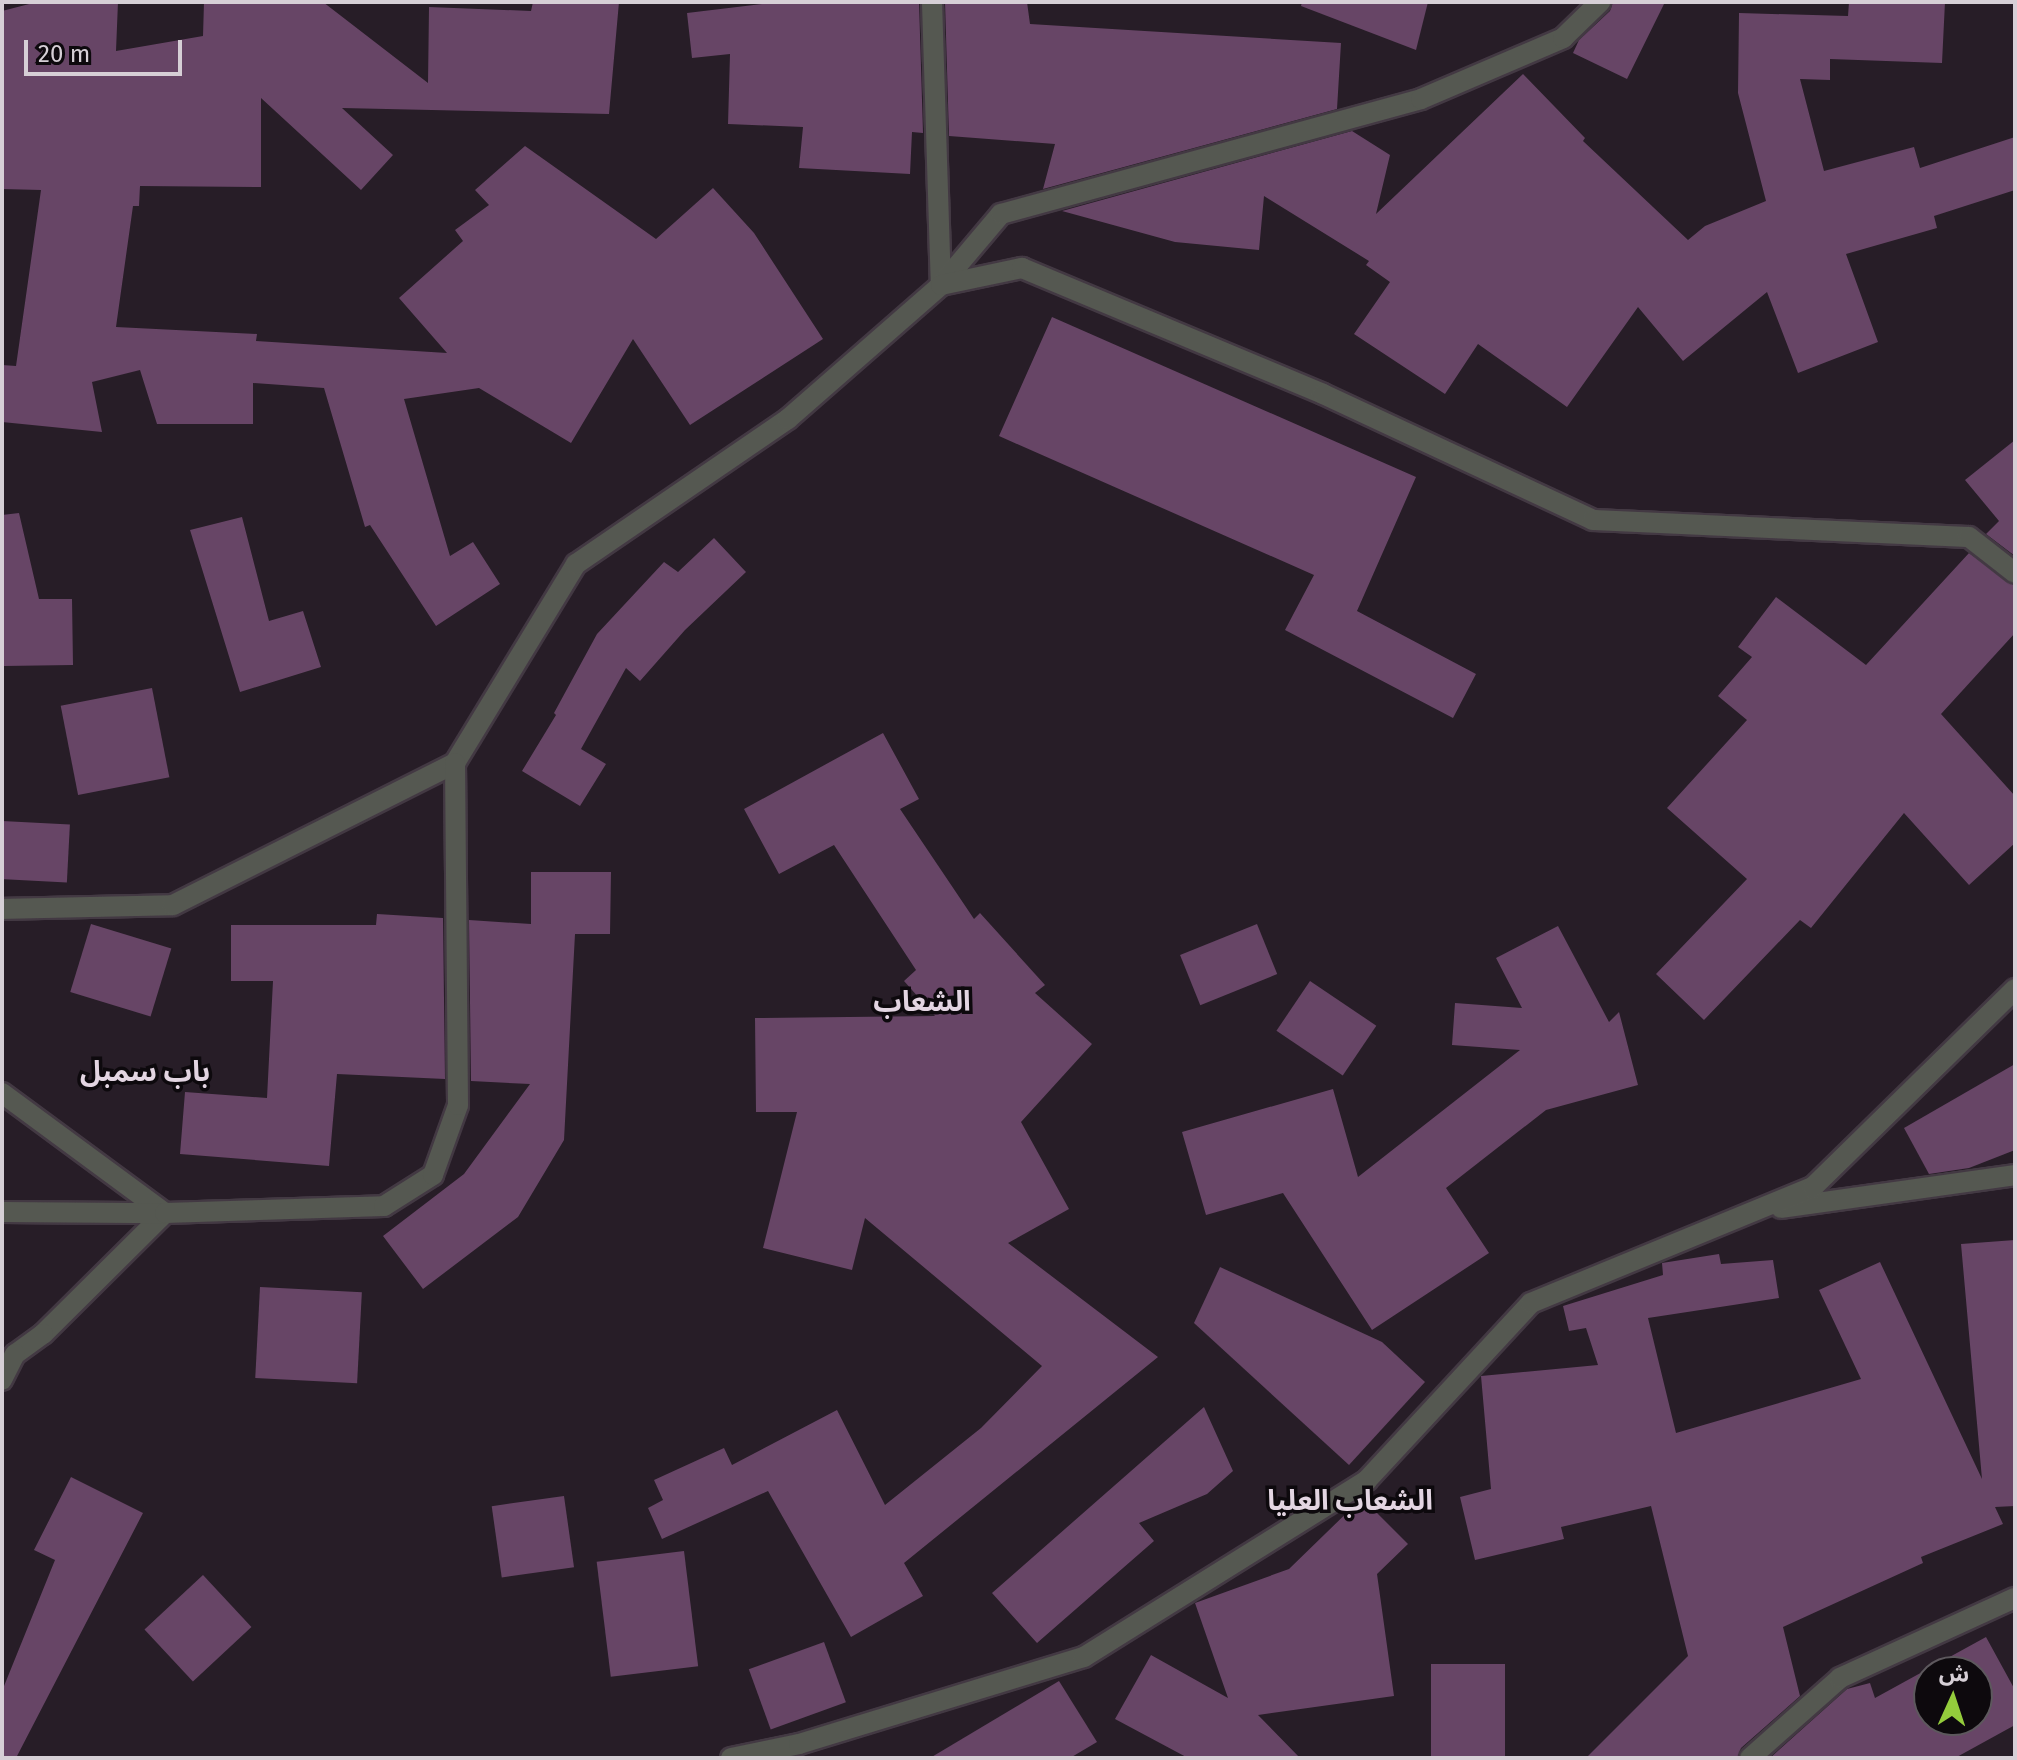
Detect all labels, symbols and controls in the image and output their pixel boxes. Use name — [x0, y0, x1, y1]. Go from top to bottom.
scale bar — [28, 24, 186, 74]
text: 20 m — [38, 40, 90, 68]
district label: الشعاب — [873, 985, 971, 1019]
district label: باب سمبل — [80, 1055, 210, 1089]
district label: الشعاب العليا — [1267, 1484, 1433, 1518]
north arrow — [1913, 1656, 1993, 1736]
text: ش — [1938, 1659, 1970, 1688]

